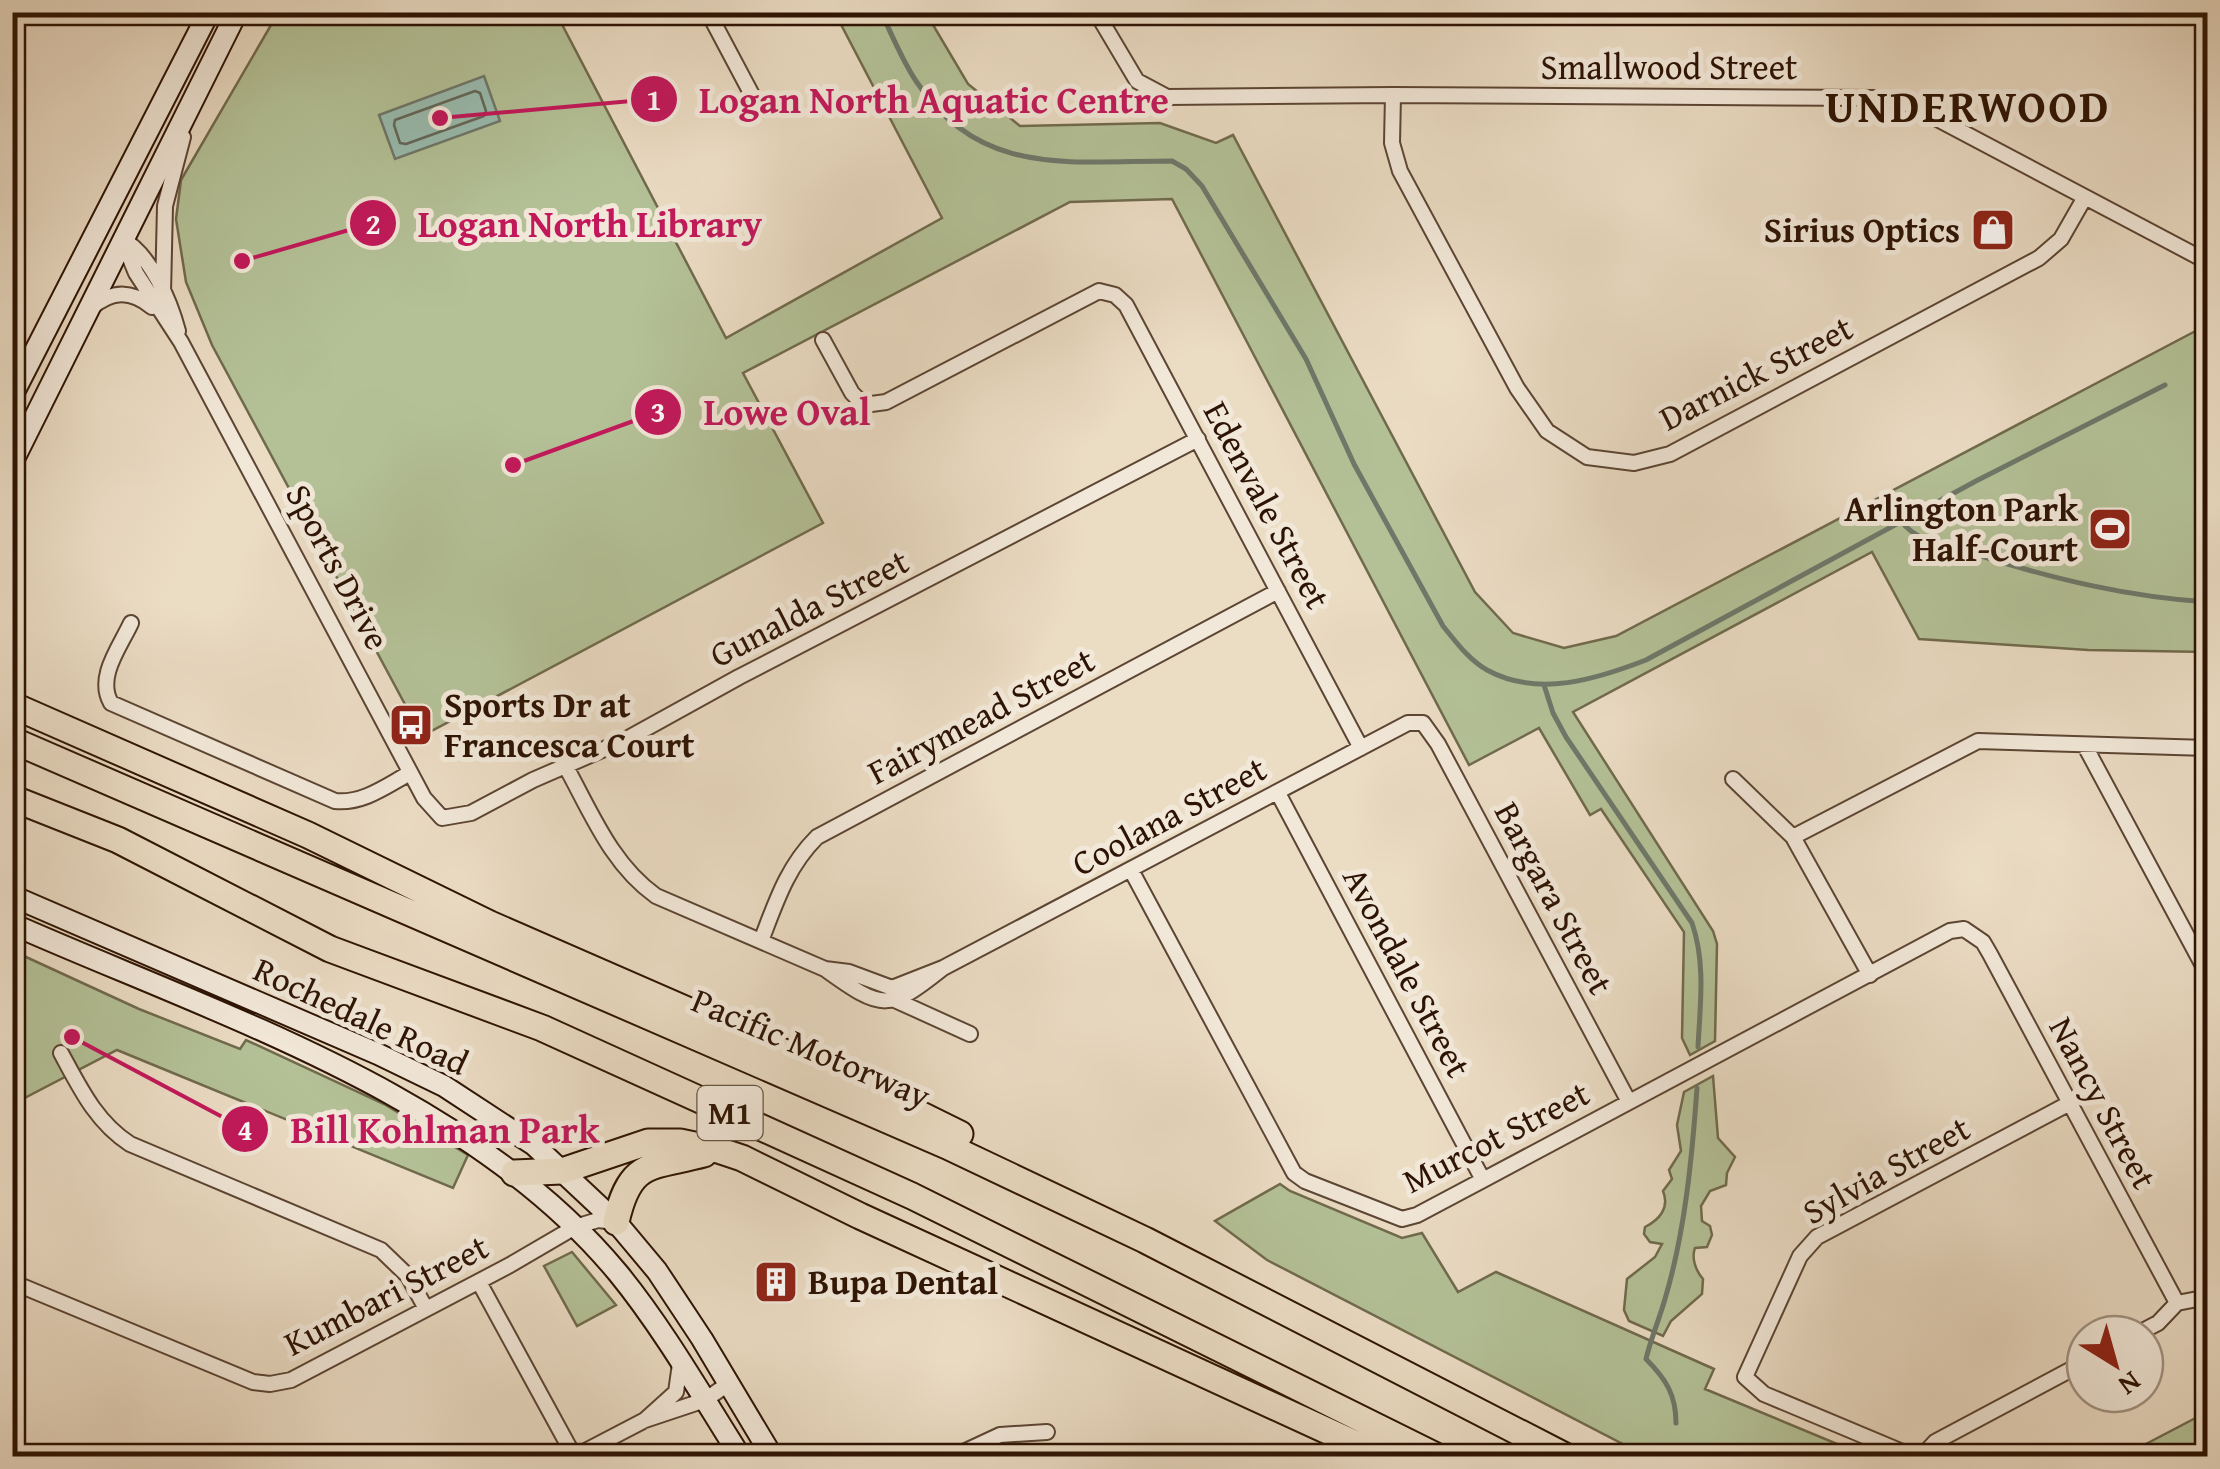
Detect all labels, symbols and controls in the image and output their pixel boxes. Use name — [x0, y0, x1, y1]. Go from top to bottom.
street label: Smallwood Street — [1541, 41, 1797, 92]
callout: Logan North Aquatic Centre — [629, 65, 1189, 133]
text: Logan North Aquatic Centre — [699, 71, 1169, 127]
district label: UNDERWOOD — [1825, 73, 2111, 138]
text: 1 — [646, 77, 662, 121]
callout: Logan North Library — [348, 189, 782, 257]
text: Logan North Library — [418, 195, 763, 251]
text: 2 — [365, 201, 381, 245]
place label: Sirius Optics — [1764, 204, 1960, 255]
shop icon: Sirius Optics — [1970, 207, 2016, 253]
street label: Darnick Street — [1650, 302, 1861, 443]
callout: Lowe Oval — [633, 378, 890, 446]
text: Lowe Oval — [704, 383, 871, 439]
text: 3 — [650, 389, 666, 433]
street label: Edenvale Street — [1191, 392, 1344, 618]
street label: Sports Drive — [273, 475, 403, 659]
place label: Arlington Park Half-Court — [1844, 483, 2079, 574]
sports icon: Arlington Park Half-Court — [2087, 506, 2133, 552]
street label: Gunalda Street — [700, 536, 917, 680]
street label: Fairymead Street — [858, 634, 1103, 797]
place label: Sports Dr at Francesca Court — [444, 679, 694, 770]
bus stop icon: Sports Dr at Francesca Court — [388, 702, 434, 748]
street label: Coolana Street — [1063, 743, 1275, 888]
street label: Bargara Street — [1482, 792, 1627, 1003]
street label: Avondale Street — [1331, 858, 1484, 1086]
street label: Rochedale Road — [246, 944, 477, 1088]
street label: Pacific Motorway — [684, 974, 939, 1121]
street label: Nancy Street — [2037, 1008, 2170, 1198]
street label: Murcot Street — [1394, 1068, 1598, 1205]
road number: M1 — [698, 1086, 762, 1140]
callout: Bill Kohlman Park — [220, 1095, 620, 1163]
text: Bill Kohlman Park — [290, 1101, 600, 1157]
street label: Sylvia Street — [1793, 1103, 1979, 1237]
text: 4 — [237, 1107, 253, 1151]
street label: Kumbari Street — [275, 1221, 497, 1368]
place label: Bupa Dental — [808, 1256, 998, 1307]
building icon: Bupa Dental — [753, 1259, 799, 1305]
north arrow — [2065, 1314, 2165, 1414]
text: N — [2110, 1362, 2150, 1407]

